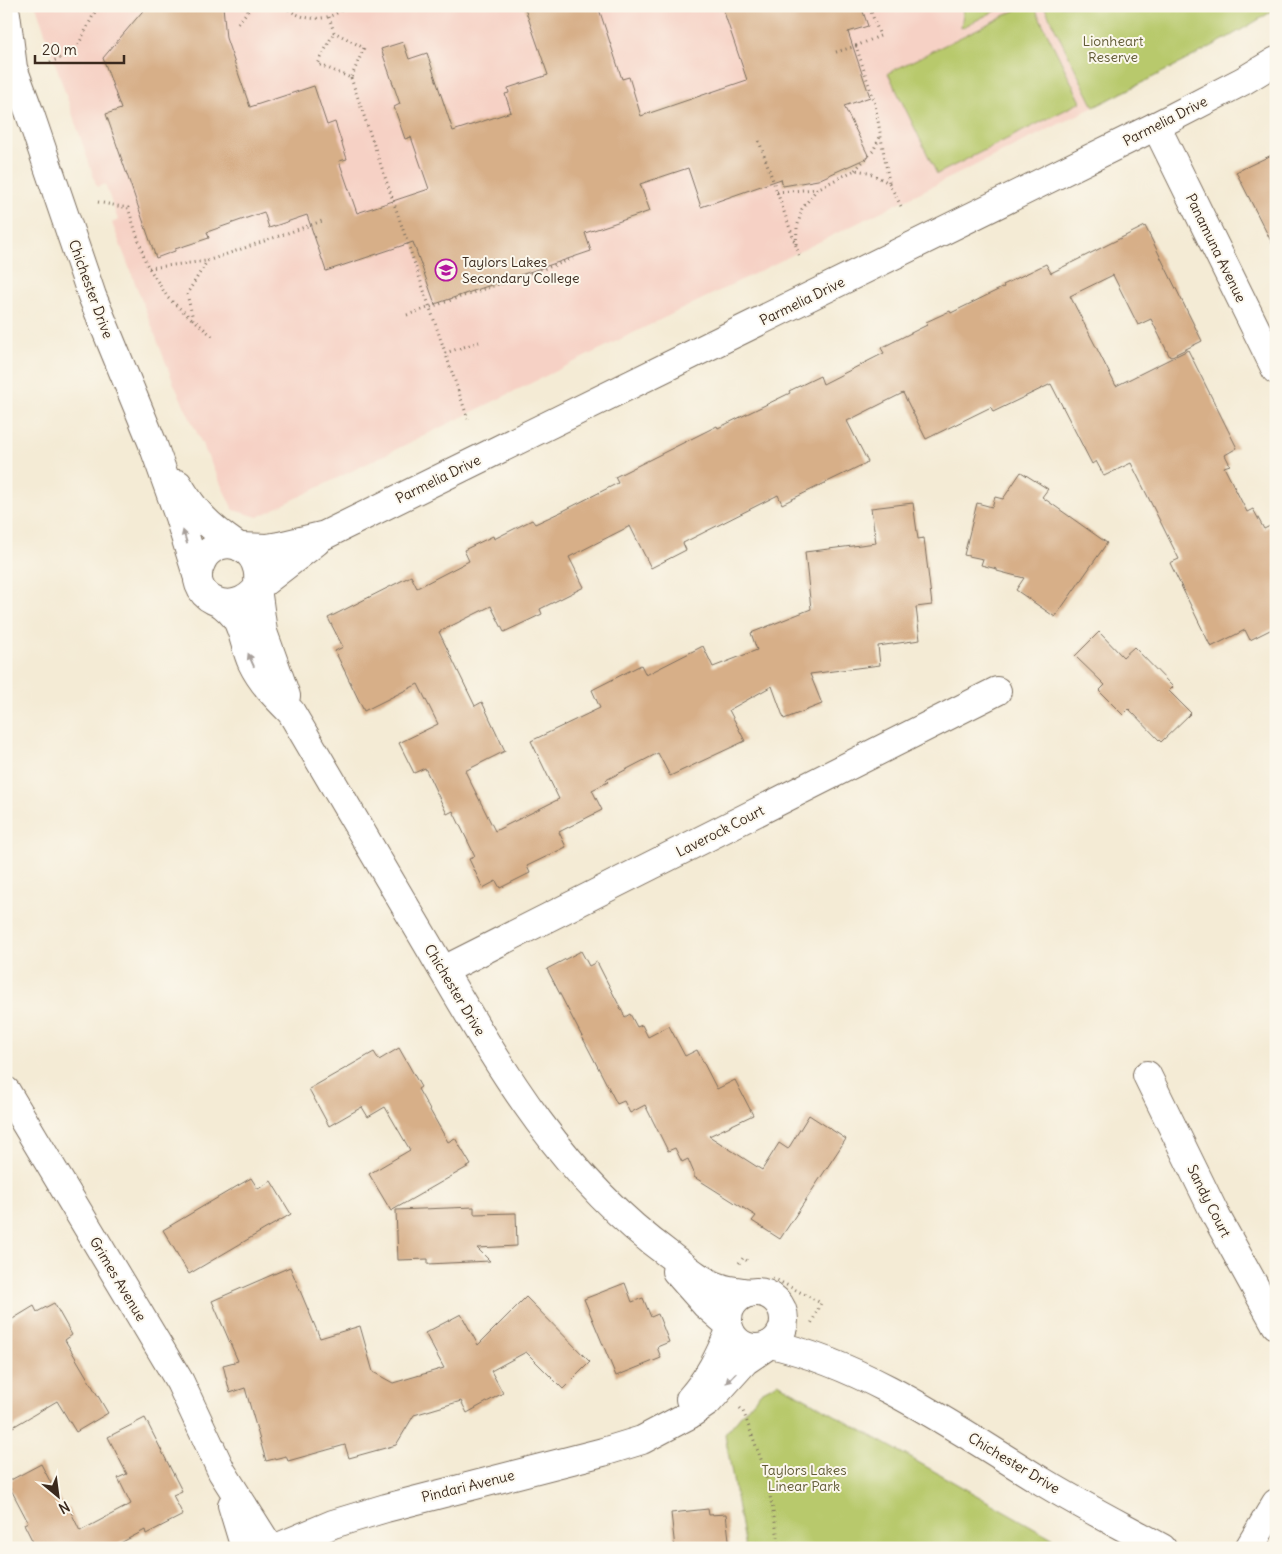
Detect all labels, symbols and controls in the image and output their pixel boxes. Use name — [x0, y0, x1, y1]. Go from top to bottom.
scale bar — [35, 32, 124, 64]
park label: Lionheart Reserve — [1083, 32, 1144, 66]
text: 20 m — [42, 40, 77, 59]
street label: Parmelia Drive — [1120, 92, 1210, 150]
street label: Panamuna Avenue — [1182, 191, 1250, 305]
street label: Chichester Drive — [65, 237, 117, 341]
place label: Taylors Lakes Secondary College — [462, 253, 580, 287]
school or university icon: Taylors Lakes Secondary College — [434, 258, 458, 282]
street label: Parmelia Drive — [757, 273, 847, 329]
street label: Parmelia Drive — [393, 451, 483, 507]
one-way arrow — [181, 529, 188, 544]
one-way arrow — [247, 653, 255, 667]
street label: Laverock Court — [673, 801, 767, 861]
street label: Chichester Drive — [421, 941, 489, 1039]
street label: Sandy Court — [1183, 1162, 1235, 1241]
street label: Grimes Avenue — [86, 1233, 150, 1325]
one-way arrow — [725, 1371, 737, 1383]
street label: Chichester Drive — [965, 1429, 1063, 1497]
park label: Taylors Lakes Linear Park — [761, 1461, 847, 1495]
street label: Pindari Avenue — [420, 1466, 516, 1506]
north arrow — [32, 1472, 82, 1522]
text: N — [56, 1497, 73, 1518]

